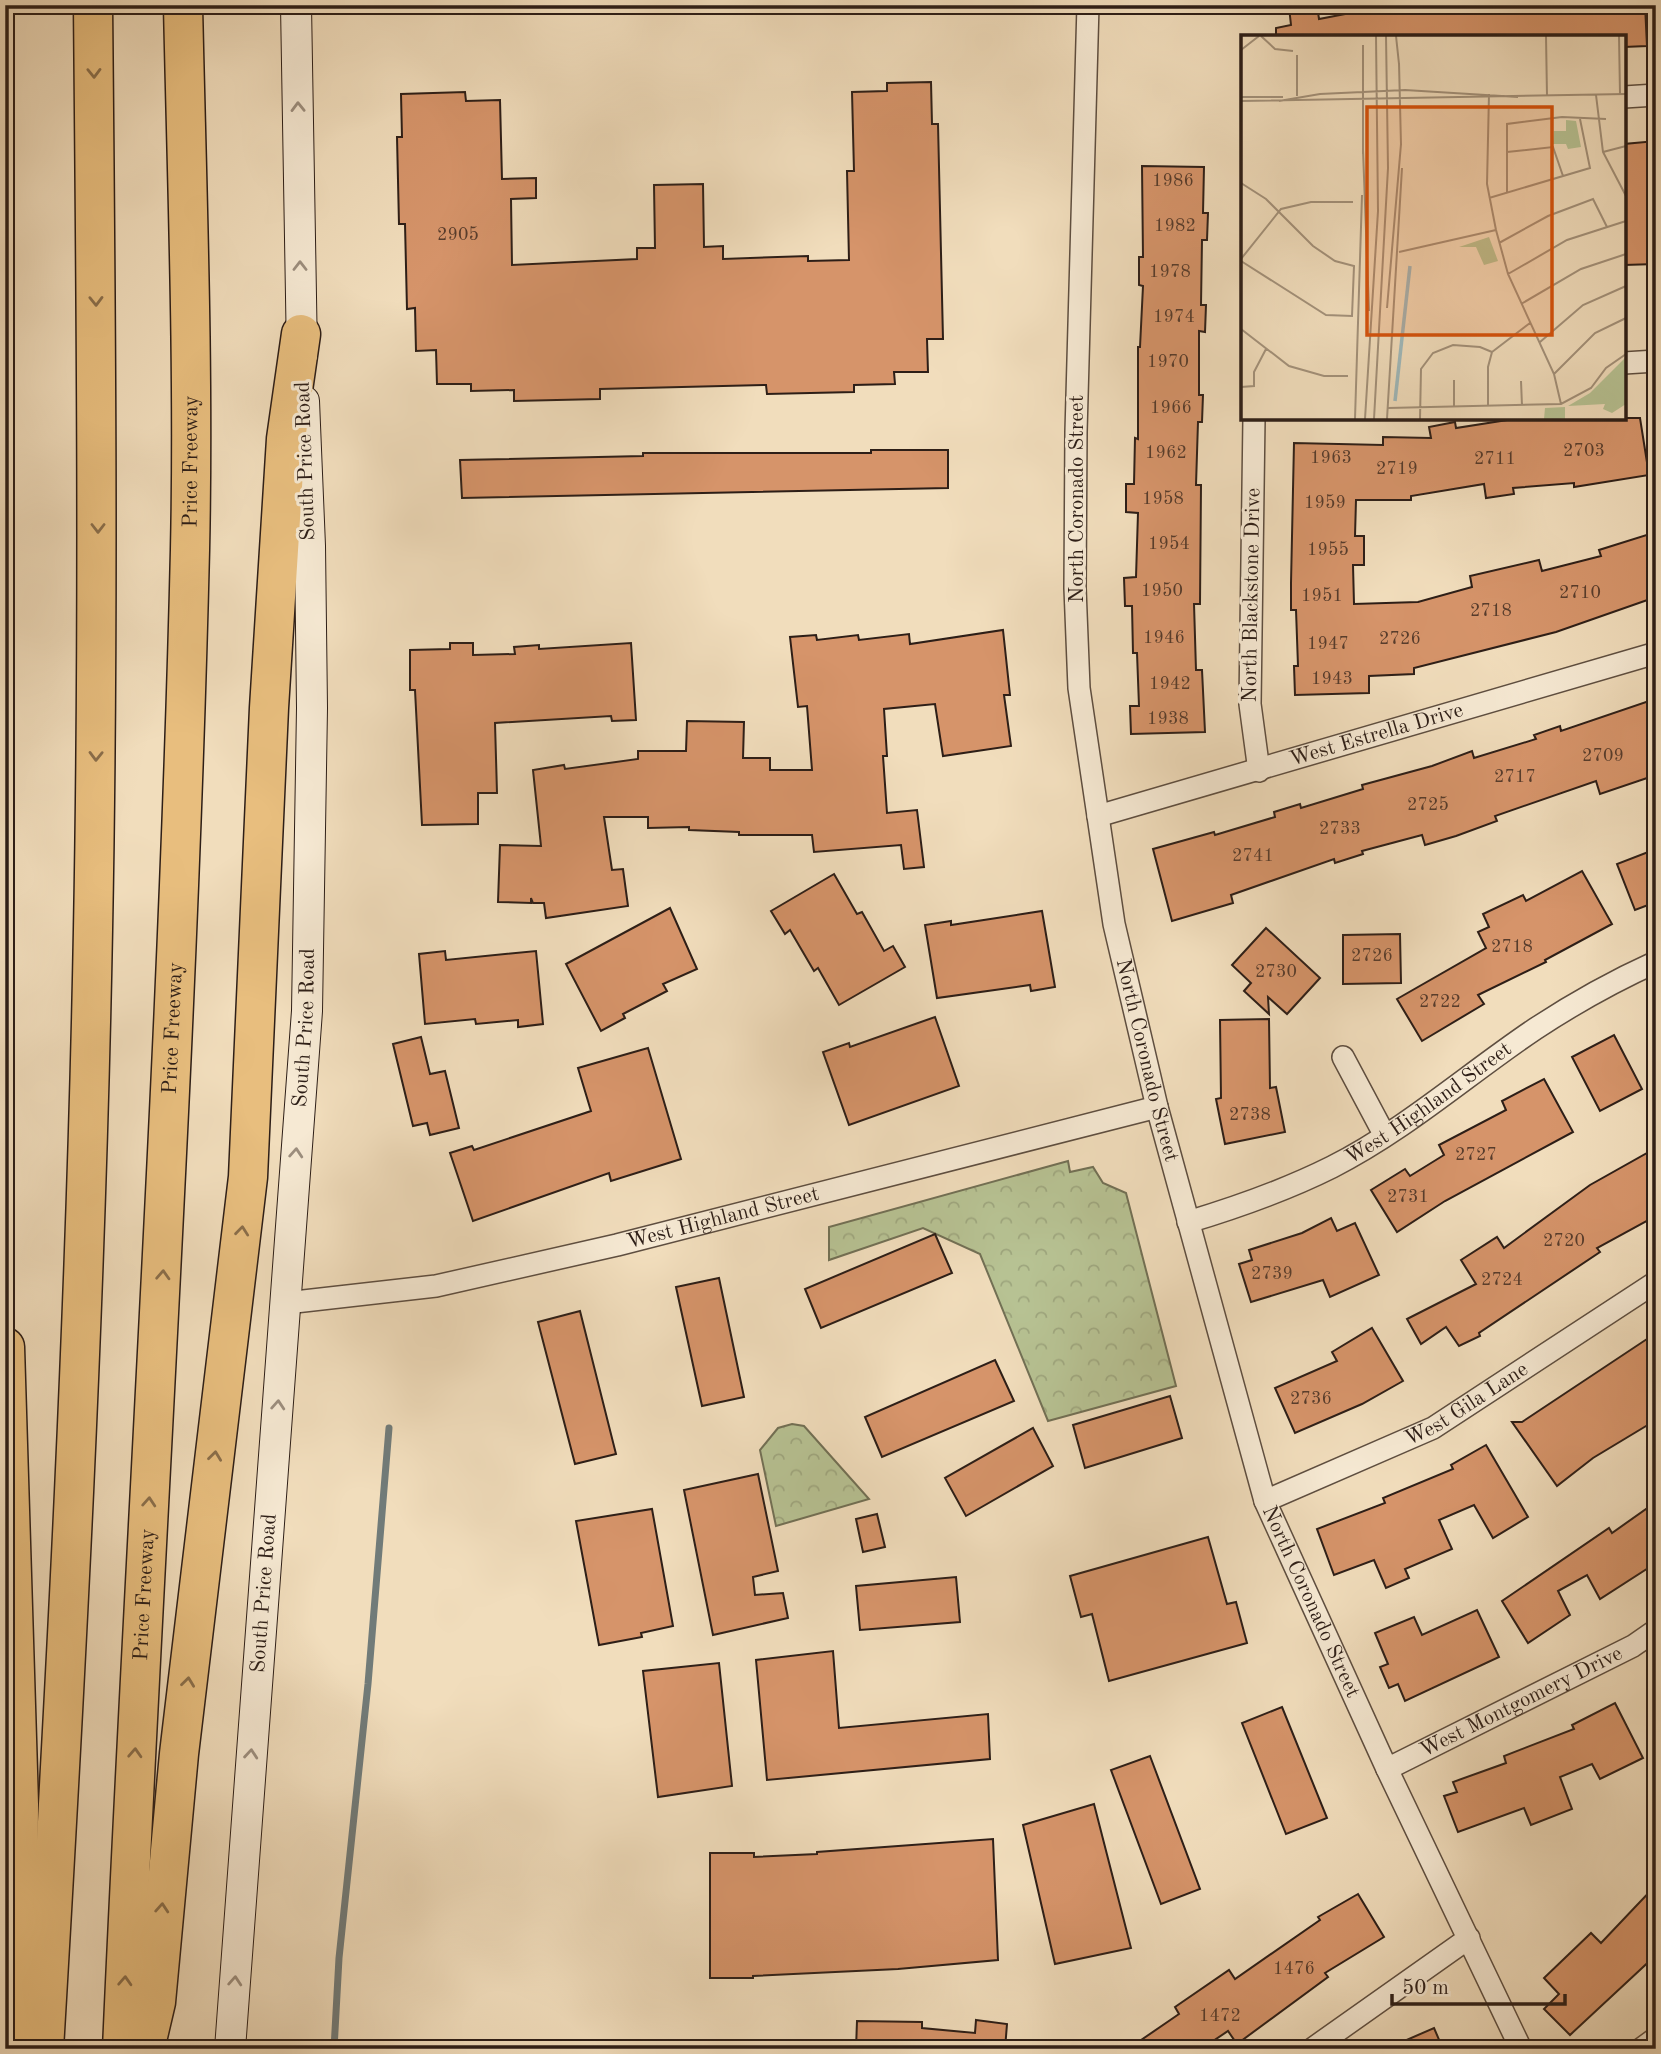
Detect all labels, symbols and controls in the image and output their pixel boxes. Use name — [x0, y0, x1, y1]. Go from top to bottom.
inset map — [1241, 35, 1626, 420]
one-way arrow — [86, 68, 101, 79]
one-way arrow — [290, 101, 306, 112]
house number: 1986 — [1152, 172, 1194, 190]
house number: 1982 — [1154, 217, 1196, 235]
house number: 2905 — [437, 226, 479, 244]
one-way arrow — [292, 260, 308, 271]
house number: 1978 — [1149, 263, 1191, 281]
one-way arrow — [88, 296, 104, 307]
house number: 1974 — [1153, 308, 1195, 326]
house number: 1970 — [1147, 353, 1189, 371]
street label: South Price Road — [293, 381, 319, 541]
street label: Price Freeway — [180, 395, 202, 528]
street label: North Coronado Street — [1067, 395, 1088, 603]
house number: 1966 — [1150, 399, 1192, 417]
house number: 2703 — [1563, 442, 1605, 460]
house number: 1962 — [1145, 444, 1187, 462]
house number: 1963 — [1310, 449, 1352, 467]
house number: 2711 — [1474, 450, 1516, 468]
house number: 2719 — [1376, 460, 1418, 478]
street label: North Blackstone Drive — [1240, 487, 1264, 703]
house number: 1958 — [1142, 490, 1184, 508]
house number: 1959 — [1304, 494, 1346, 512]
one-way arrow — [90, 524, 106, 534]
house number: 1954 — [1148, 535, 1190, 553]
house number: 1955 — [1307, 541, 1349, 559]
house number: 1950 — [1141, 582, 1183, 600]
house number: 2710 — [1559, 584, 1601, 602]
house number: 1951 — [1301, 587, 1343, 605]
house number: 2718 — [1470, 602, 1512, 620]
house number: 1946 — [1143, 629, 1185, 647]
house number: 2726 — [1379, 630, 1421, 648]
house number: 1947 — [1307, 635, 1349, 653]
house number: 1943 — [1311, 670, 1353, 688]
house number: 1942 — [1149, 675, 1191, 693]
street label: West Estrella Drive — [1287, 699, 1466, 770]
house number: 1938 — [1147, 710, 1189, 728]
house number: 2709 — [1582, 747, 1624, 765]
one-way arrow — [88, 751, 104, 762]
house number: 2717 — [1494, 768, 1536, 786]
house number: 2725 — [1407, 796, 1449, 814]
house number: 2733 — [1319, 820, 1361, 838]
house number: 2741 — [1232, 847, 1274, 865]
house number: 2718 — [1491, 938, 1533, 956]
house number: 2726 — [1351, 947, 1393, 965]
street label: South Price Road — [289, 948, 319, 1108]
street label: North Coronado Street — [1112, 957, 1182, 1164]
street label: Price Freeway — [159, 962, 186, 1095]
house number: 2730 — [1255, 963, 1297, 981]
house number: 2722 — [1419, 993, 1461, 1011]
street label: West Highland Street — [1342, 1038, 1515, 1168]
house number: 2738 — [1229, 1106, 1271, 1124]
house number: 2727 — [1455, 1146, 1497, 1164]
one-way arrow — [289, 1148, 304, 1159]
street label: West Highland Street — [625, 1183, 821, 1253]
house number: 2731 — [1387, 1188, 1429, 1206]
one-way arrow — [234, 1225, 249, 1236]
house number: 2720 — [1543, 1232, 1585, 1250]
house number: 2739 — [1251, 1265, 1293, 1283]
one-way arrow — [155, 1269, 170, 1280]
house number: 2724 — [1481, 1271, 1523, 1289]
street label: West Gila Lane — [1402, 1358, 1532, 1449]
house number: 2736 — [1290, 1390, 1332, 1408]
one-way arrow — [270, 1399, 285, 1410]
one-way arrow — [208, 1451, 223, 1462]
one-way arrow — [141, 1496, 156, 1507]
street label: North Coronado Street — [1258, 1503, 1364, 1701]
street label: South Price Road — [247, 1513, 280, 1674]
street label: Price Freeway — [130, 1528, 158, 1661]
street label: West Montgomery Drive — [1417, 1643, 1626, 1761]
one-way arrow — [180, 1676, 195, 1688]
one-way arrow — [128, 1748, 143, 1759]
one-way arrow — [243, 1748, 258, 1759]
one-way arrow — [154, 1903, 169, 1914]
house number: 1476 — [1273, 1960, 1315, 1978]
scale bar — [1392, 1963, 1565, 2007]
one-way arrow — [117, 1975, 132, 1986]
one-way arrow — [227, 1975, 242, 1986]
text: 50 m — [1402, 1978, 1449, 1999]
house number: 1472 — [1199, 2007, 1241, 2025]

